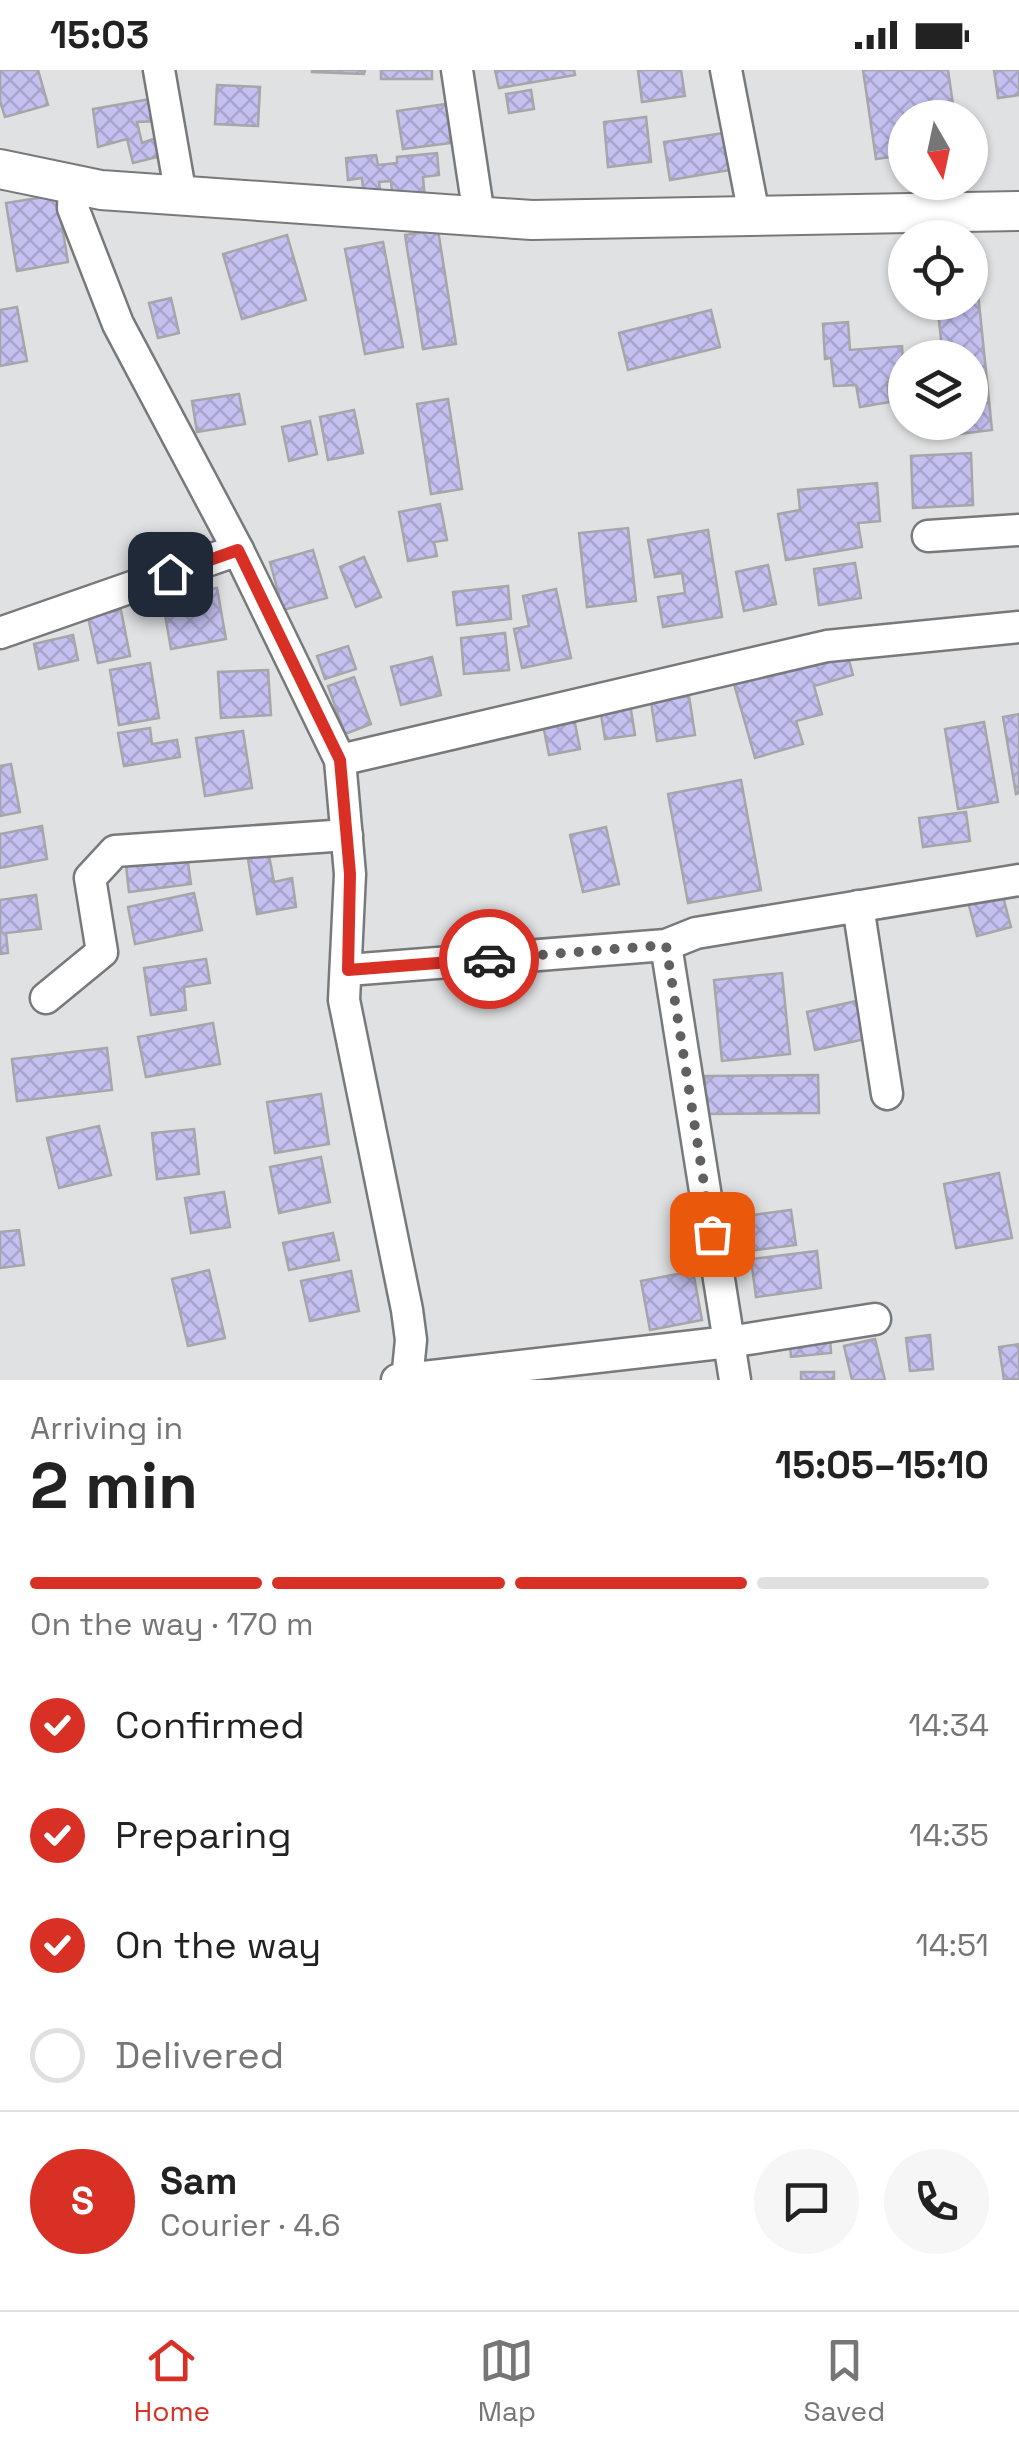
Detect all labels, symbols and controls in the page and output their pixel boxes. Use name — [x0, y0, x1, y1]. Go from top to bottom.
text: 15:03 — [50, 11, 149, 59]
north arrow — [888, 100, 988, 200]
map controls — [888, 100, 988, 440]
button: locate — [888, 220, 988, 320]
button: layers — [888, 340, 988, 440]
pin — [128, 532, 213, 617]
icon: home — [143, 547, 198, 602]
courier — [439, 909, 539, 1009]
icon: car — [462, 932, 517, 987]
pin — [670, 1192, 755, 1277]
icon: bag — [685, 1207, 740, 1262]
text: Arriving in — [30, 1408, 183, 1448]
text: 15:05–15:10 — [775, 1441, 989, 1489]
text: 2 min — [30, 1444, 198, 1527]
text: On the way · 170 m — [30, 1604, 314, 1644]
icon: check — [30, 1698, 85, 1753]
text: Confirmed — [115, 1701, 305, 1749]
text: 14:34 — [908, 1705, 989, 1745]
icon: check — [30, 1808, 85, 1863]
text: Preparing — [115, 1811, 292, 1859]
text: 14:35 — [909, 1815, 989, 1855]
icon: check — [30, 1918, 85, 1973]
text: On the way — [115, 1921, 321, 1969]
text: 14:51 — [915, 1925, 989, 1965]
text: Delivered — [115, 2031, 284, 2079]
button: chat — [754, 2149, 859, 2254]
button: phone — [884, 2149, 989, 2254]
text: Sam — [160, 2157, 237, 2205]
text: S — [71, 2177, 94, 2225]
text: Courier · 4.6 — [160, 2205, 341, 2245]
tab: Home — [134, 2333, 210, 2429]
tab: Map — [478, 2333, 536, 2429]
tab: Saved — [804, 2333, 885, 2429]

